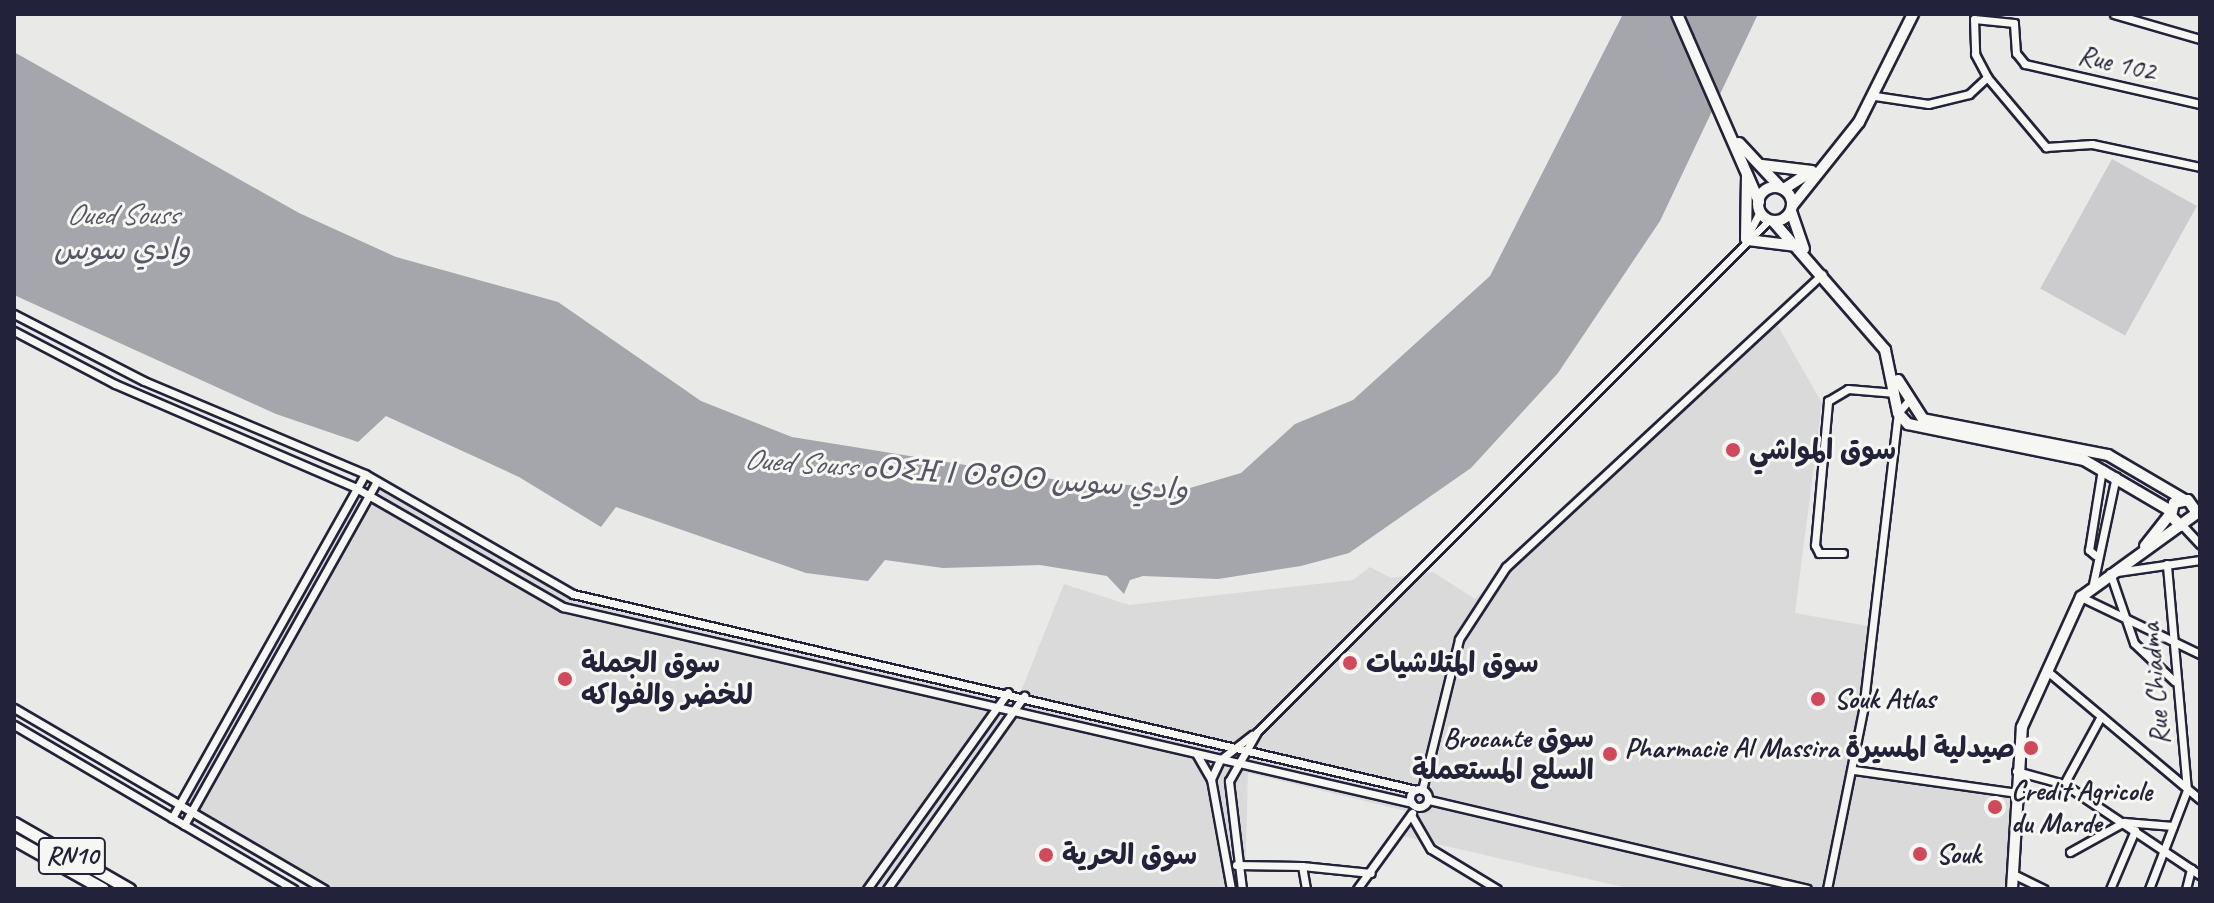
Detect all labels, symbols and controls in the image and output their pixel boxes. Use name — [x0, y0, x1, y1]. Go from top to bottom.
street label: Rue 102 — [2075, 38, 2159, 88]
water label: Oued Souss وادي سوس — [54, 196, 190, 266]
place label: سوق المواشي — [1749, 433, 1896, 467]
water label: Oued Souss ⴰⵙⵉⴼ ⵏ ⵙⵓⵙⵙ وادي سوس — [743, 441, 1189, 507]
marker: سوق المواشي — [1724, 441, 1742, 459]
street label: Rue Chiadma — [2133, 622, 2177, 746]
place label: سوق الجملة للخضر والفواكه — [581, 646, 753, 712]
place label: سوق المتلاشيات — [1366, 646, 1539, 680]
marker: سوق المتلاشيات — [1341, 654, 1359, 672]
marker: سوق الجملة للخضر والفواكه — [556, 670, 574, 688]
place label: Souk Atlas — [1834, 682, 1936, 716]
marker: Souk Atlas — [1809, 690, 1827, 708]
place label: Brocante سوق السلع المستعملة — [1412, 721, 1594, 787]
place label: Pharmacie Al Massira صيدلية المسيرة — [1624, 731, 2015, 765]
marker: Pharmacie Al Massira صيدلية المسيرة — [2022, 739, 2040, 757]
marker: Brocante سوق السلع المستعملة — [1601, 745, 1619, 763]
place label: Credit Agricole du Marde — [2011, 774, 2152, 840]
marker: Credit Agricole du Marde — [1986, 798, 2004, 816]
road number: RN10 — [36, 834, 108, 878]
place label: Souk — [1936, 837, 1981, 871]
place label: سوق الحرية — [1062, 838, 1197, 872]
marker: Souk — [1911, 845, 1929, 863]
marker: سوق الحرية — [1037, 846, 1055, 864]

